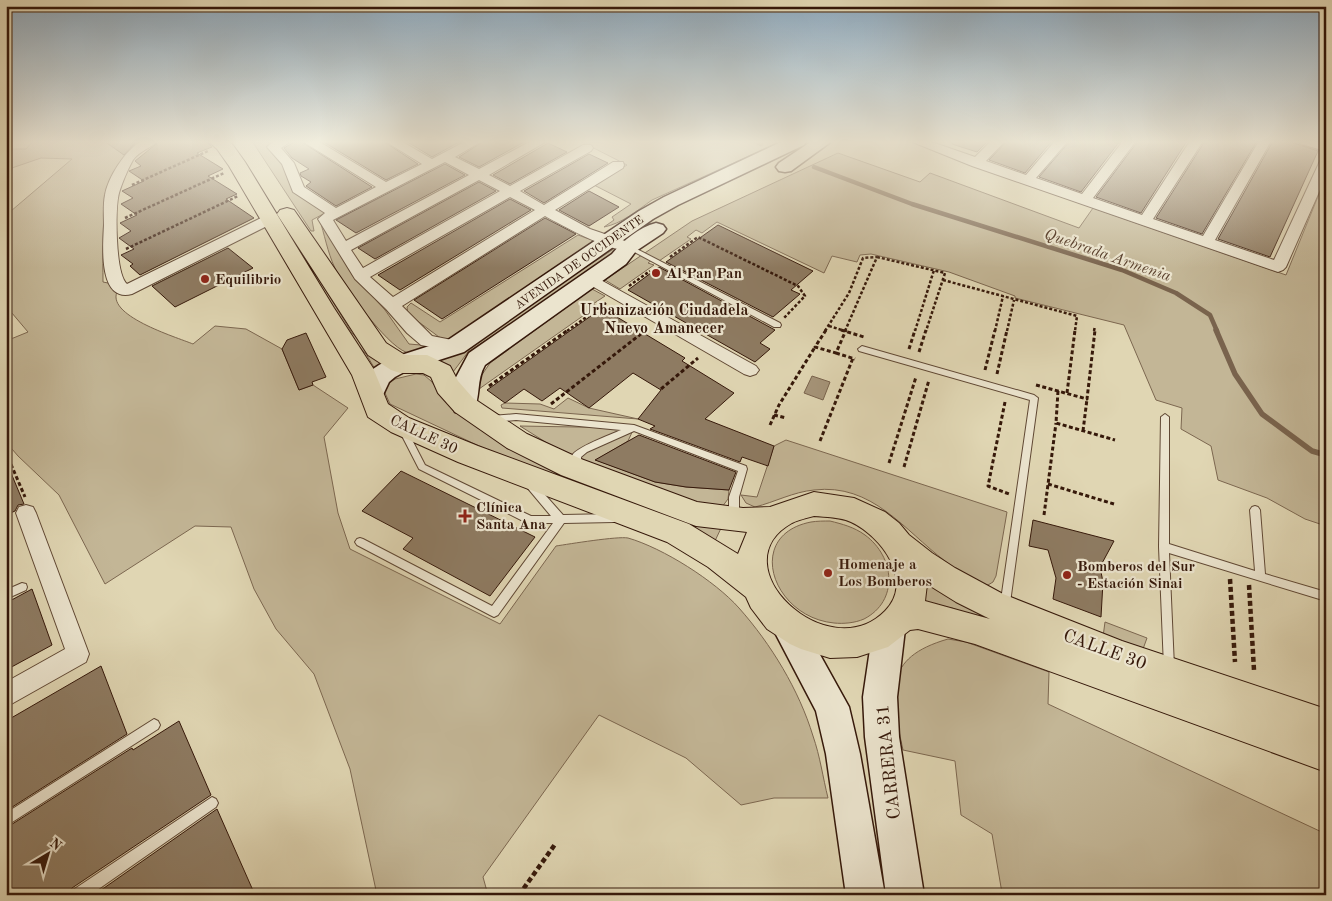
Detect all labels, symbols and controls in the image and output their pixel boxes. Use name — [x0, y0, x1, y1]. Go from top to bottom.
street label: AVENIDA DE OCCIDENTE — [513, 214, 646, 312]
water label: Quebrada Armenia — [1042, 227, 1173, 285]
marker: Al Pan Pan — [650, 267, 662, 279]
place label: Al Pan Pan — [666, 267, 742, 282]
marker: Equilibrio — [199, 273, 211, 285]
place label: Equilibrio — [215, 273, 281, 288]
district label: Urbanización Ciudadela Nuevo Amanecer — [579, 303, 749, 337]
street label: CALLE 30 — [387, 413, 460, 458]
place label: Clínica Santa Ana — [476, 501, 546, 533]
marker: Clínica Santa Ana — [458, 509, 472, 523]
place label: Homenaje a Los Bomberos — [838, 558, 932, 590]
place label: Bomberos del Sur - Estación Sinai — [1077, 560, 1195, 592]
marker: Homenaje a Los Bomberos — [822, 567, 834, 579]
marker: Bomberos del Sur - Estación Sinai — [1061, 569, 1073, 581]
street label: CALLE 30 — [1061, 627, 1149, 673]
street label: CARRERA 31 — [874, 703, 904, 820]
north arrow — [22, 828, 72, 878]
text: N — [47, 836, 64, 854]

